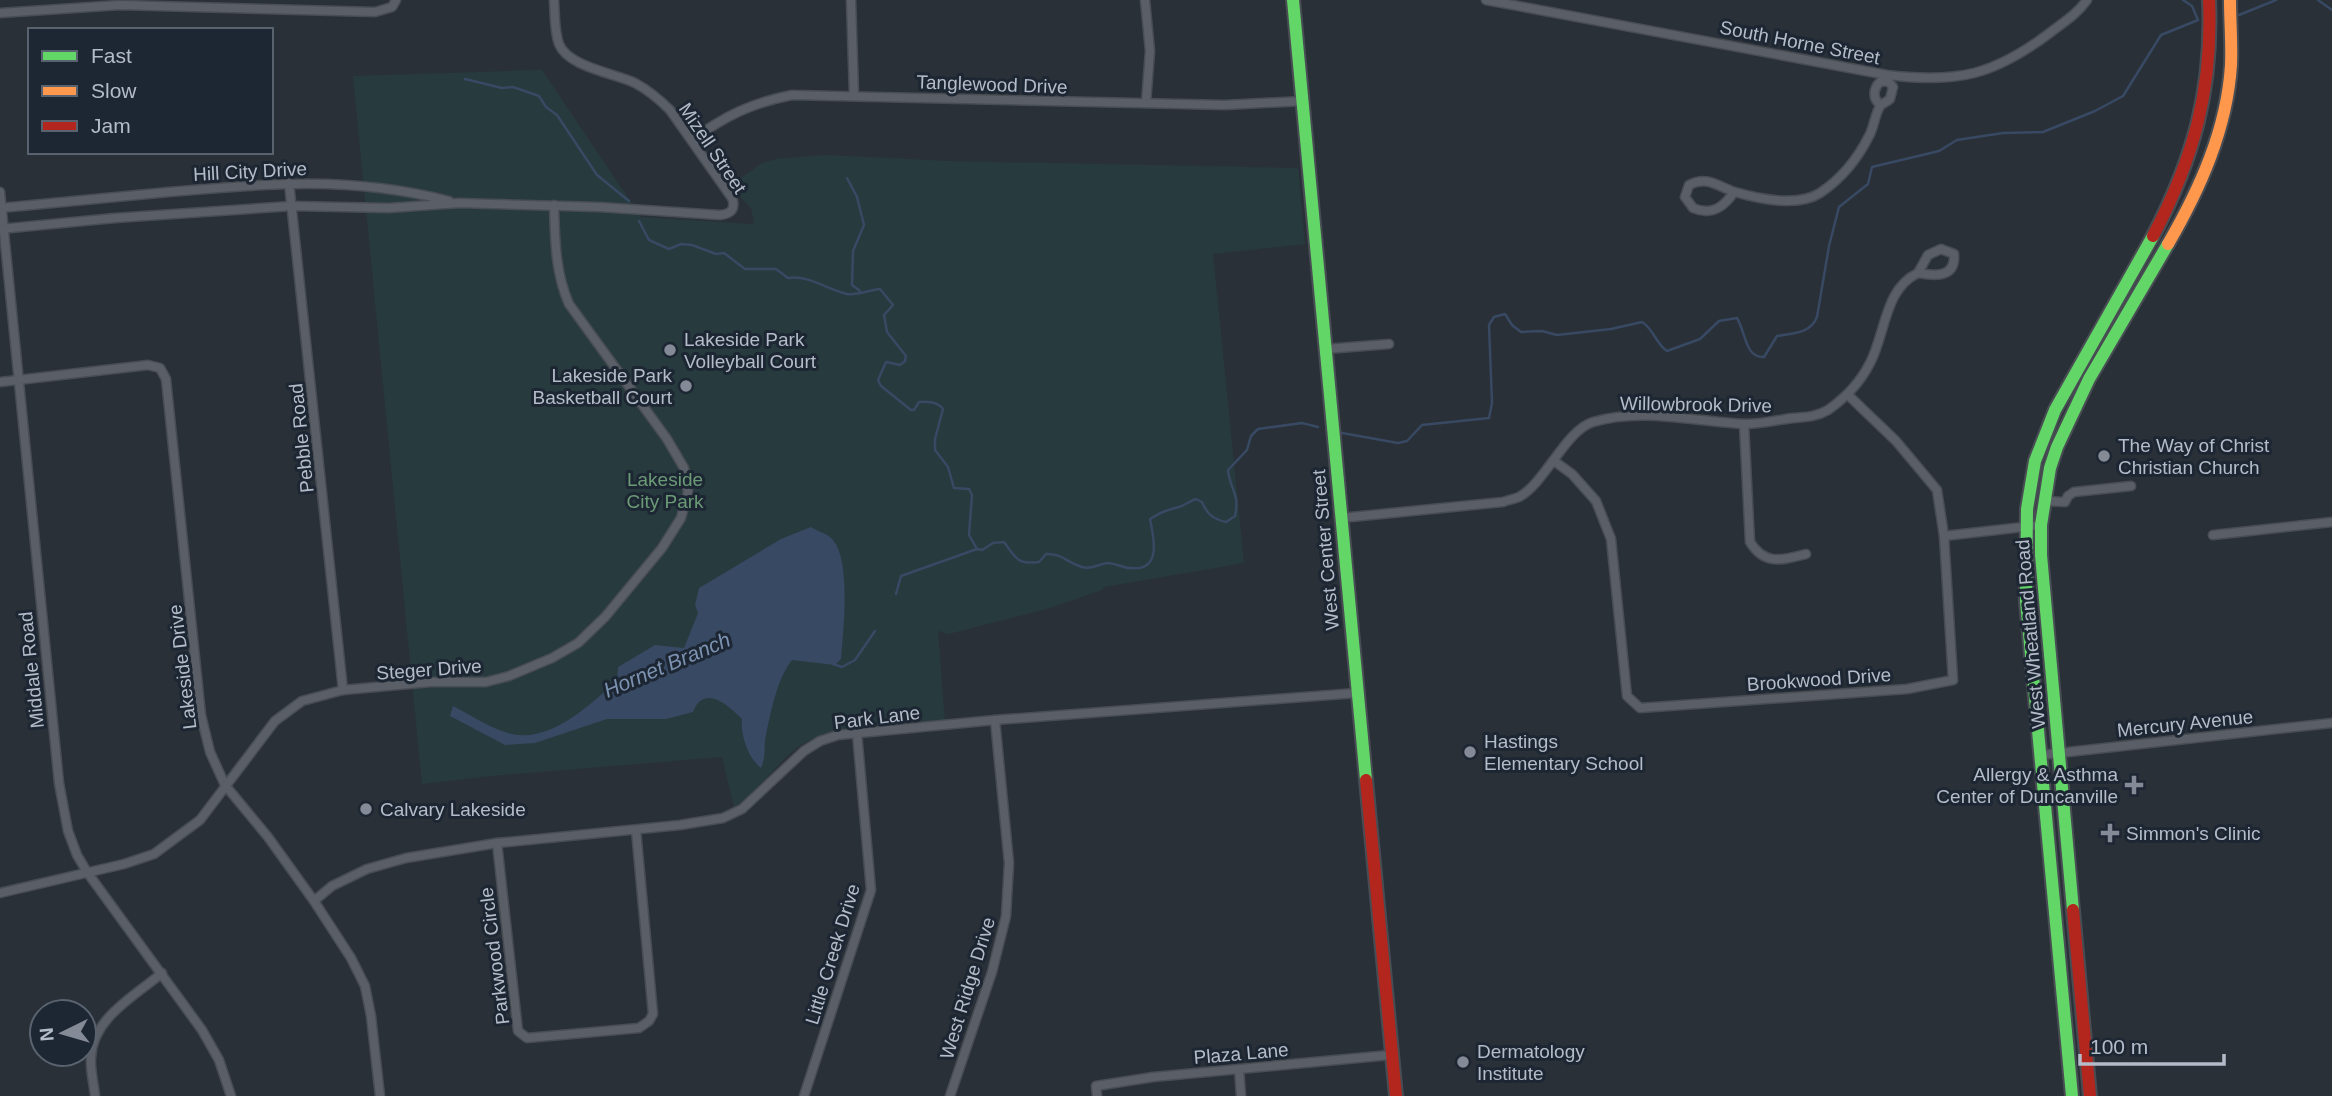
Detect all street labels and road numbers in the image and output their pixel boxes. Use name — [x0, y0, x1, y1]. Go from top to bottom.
street label: South Horne Street — [1718, 17, 1882, 68]
street label: Tanglewood Drive — [916, 71, 1068, 98]
street label: Mizell Street — [675, 99, 751, 198]
street label: Hill City Drive — [193, 158, 307, 185]
street label: Pebble Road — [285, 382, 318, 494]
street label: Willowbrook Drive — [1620, 393, 1772, 416]
street label: West Center Street — [1308, 468, 1343, 631]
street label: West Wheatland Road — [2012, 539, 2049, 729]
street label: Lakeside Drive — [164, 603, 201, 731]
street label: Middale Road — [15, 611, 48, 729]
street label: Steger Drive — [376, 655, 482, 684]
street label: Brookwood Drive — [1746, 664, 1892, 695]
street label: Park Lane — [833, 702, 921, 733]
street label: Mercury Avenue — [2116, 706, 2254, 741]
street label: Little Creek Drive — [801, 881, 864, 1027]
street label: Parkwood Circle — [476, 886, 513, 1026]
street label: West Ridge Drive — [936, 915, 999, 1062]
street label: Plaza Lane — [1193, 1039, 1289, 1068]

